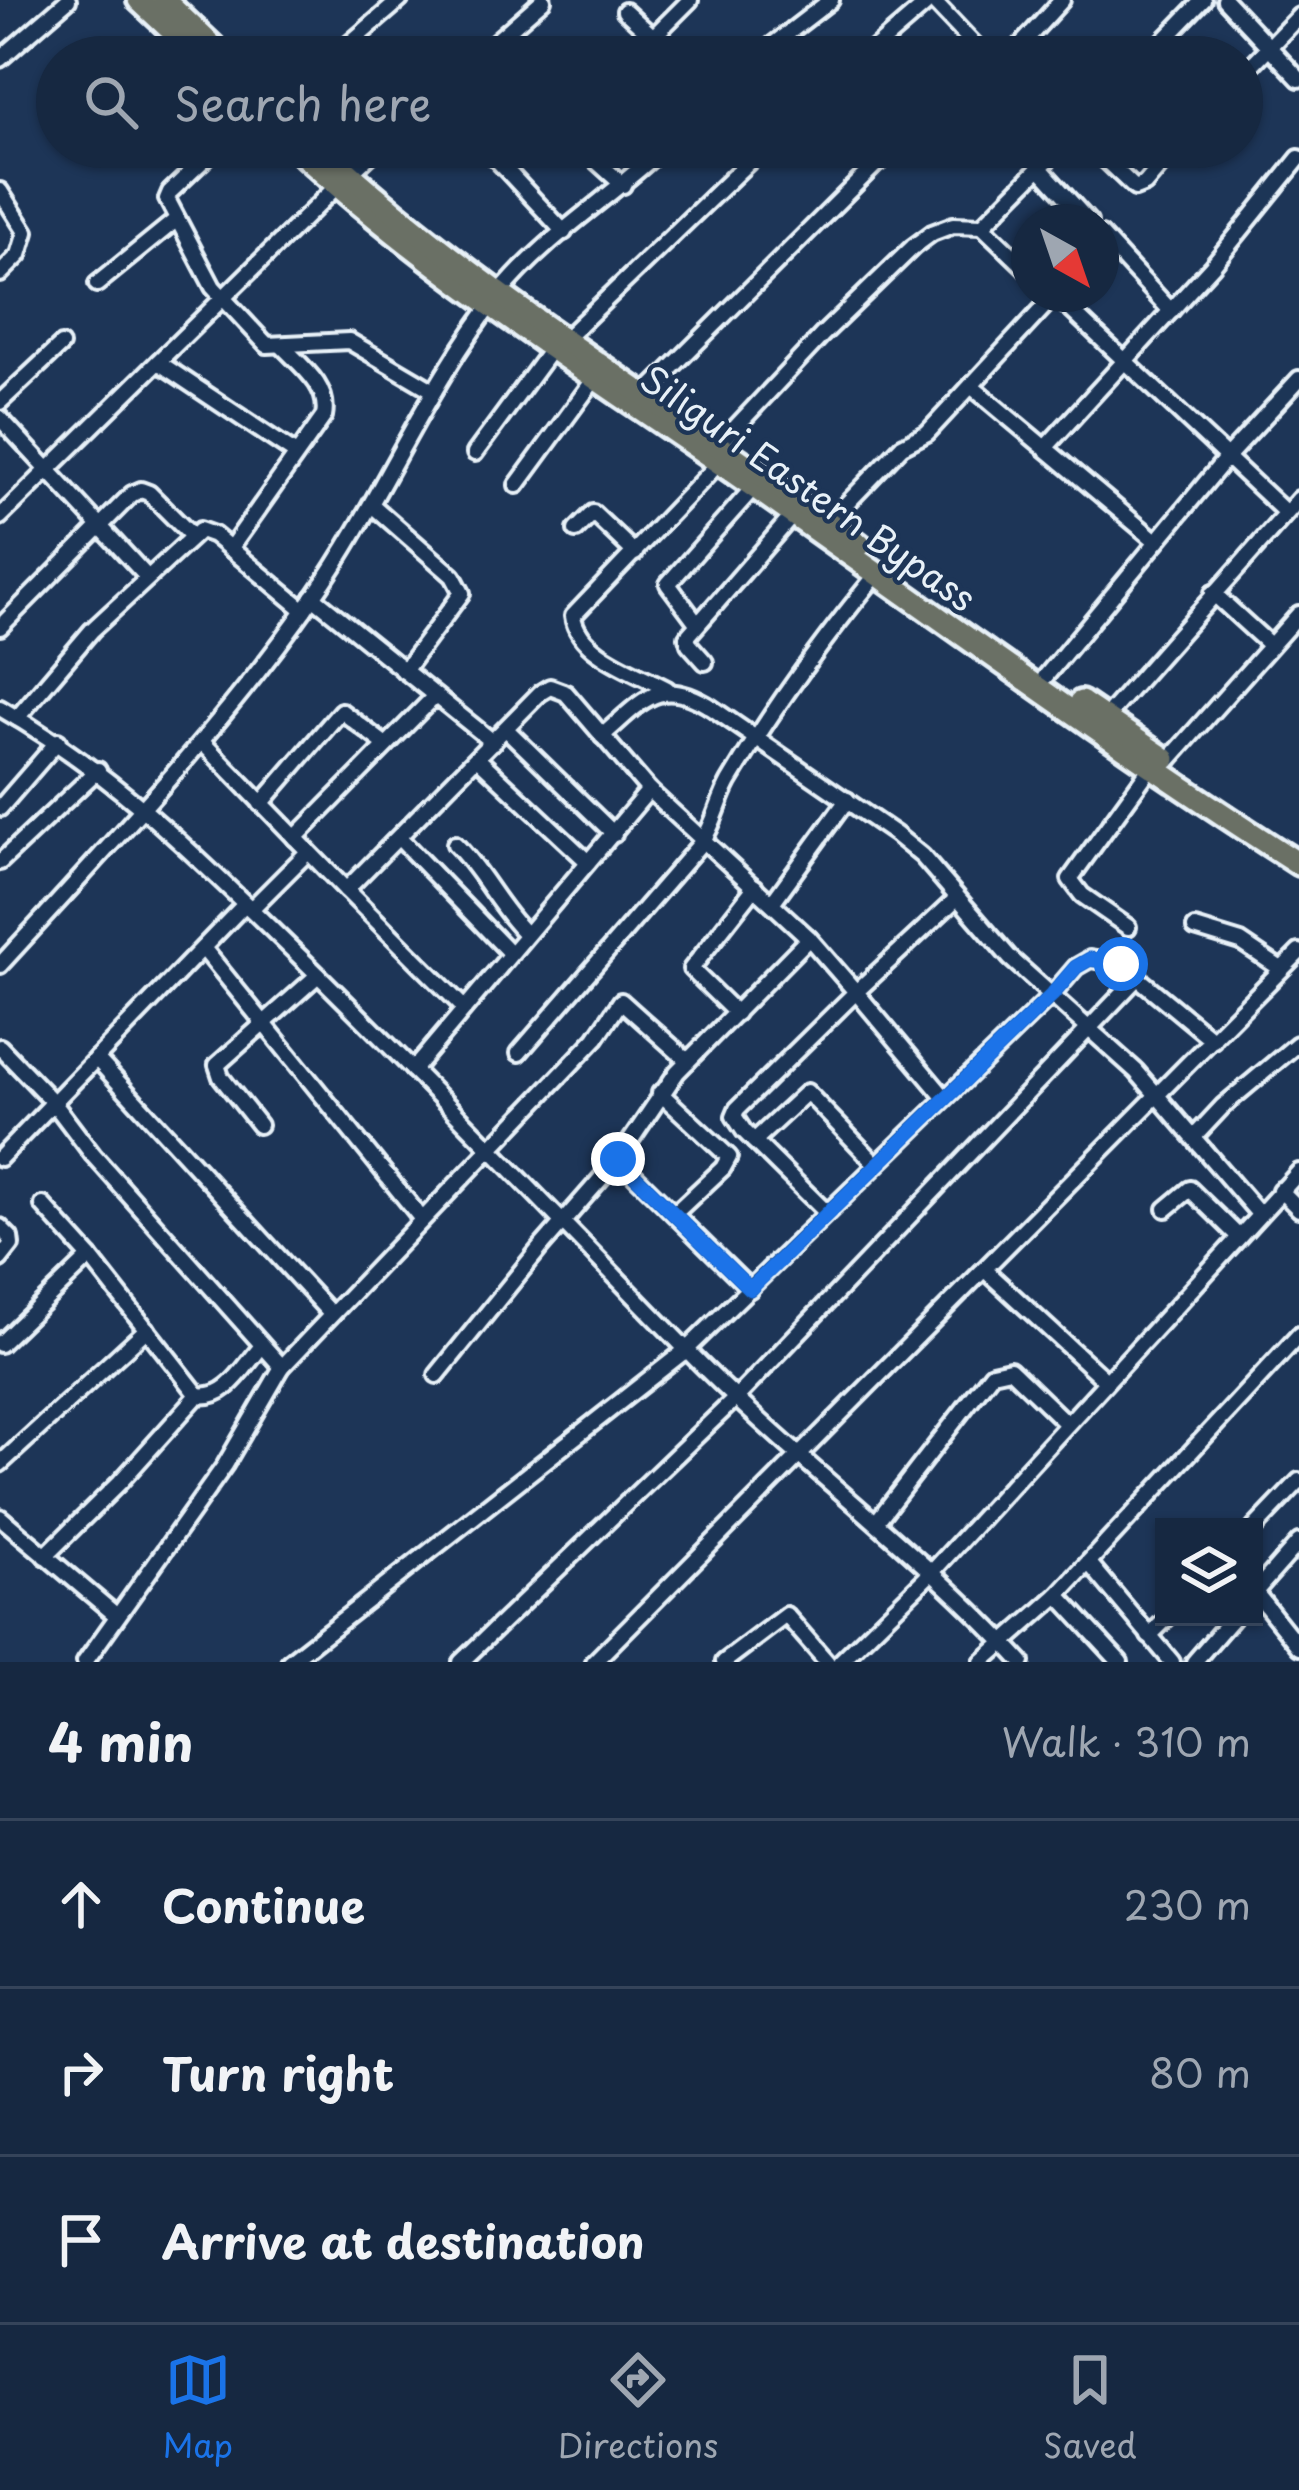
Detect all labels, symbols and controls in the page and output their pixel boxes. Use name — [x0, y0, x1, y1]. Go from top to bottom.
search box — [36, 36, 1263, 168]
text: Search here — [174, 68, 431, 136]
icon: search — [78, 69, 144, 135]
north arrow — [1011, 204, 1119, 312]
street label: Siliguri Eastern Bypass — [630, 351, 988, 623]
route start — [1094, 937, 1148, 991]
route end — [591, 1132, 645, 1186]
map controls — [1155, 1518, 1263, 1626]
button: layers — [1155, 1518, 1263, 1626]
text: 4 min — [48, 1702, 193, 1779]
text: Walk · 310 m — [1002, 1711, 1251, 1770]
text: Continue — [162, 1870, 365, 1938]
icon: ahead — [48, 1871, 114, 1937]
text: 230 m — [1124, 1874, 1251, 1933]
text: Turn right — [162, 2038, 394, 2106]
icon: right — [48, 2039, 114, 2105]
text: 80 m — [1149, 2042, 1251, 2101]
text: Arrive at destination — [162, 2206, 645, 2274]
icon: arrive — [48, 2207, 114, 2273]
tab: Map — [162, 2347, 233, 2469]
tab: Directions — [558, 2347, 718, 2469]
tab: Saved — [1043, 2347, 1137, 2469]

